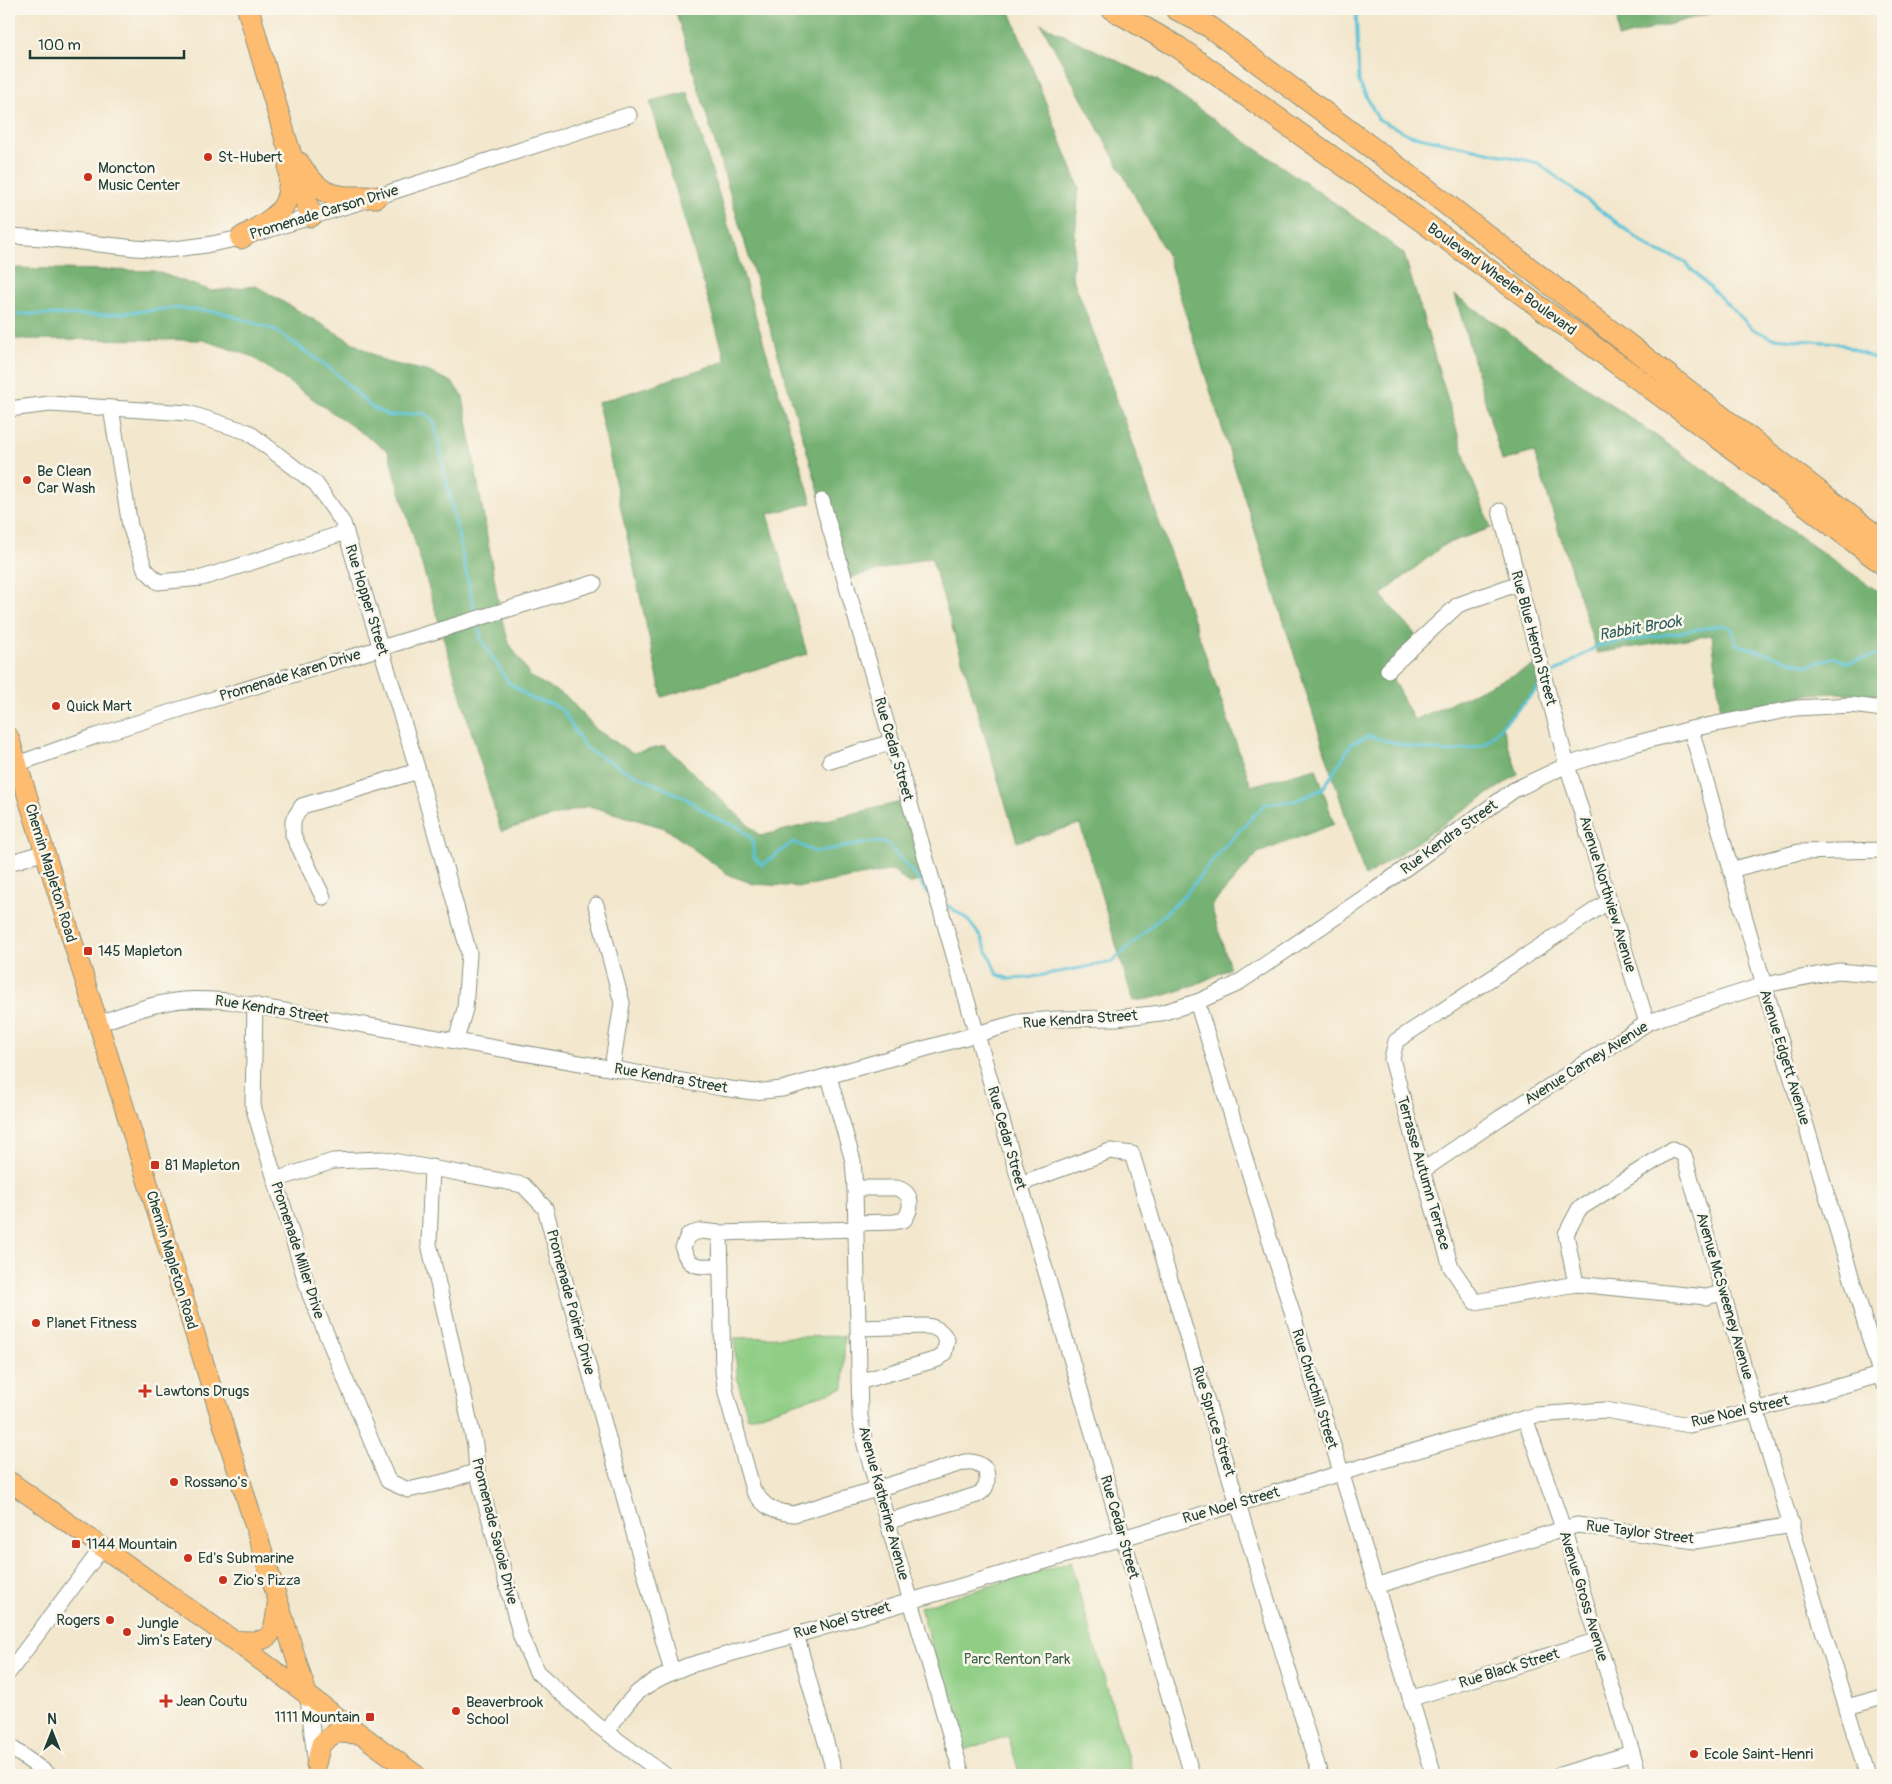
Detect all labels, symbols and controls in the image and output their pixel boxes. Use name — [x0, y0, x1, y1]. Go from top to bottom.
scale bar — [30, 28, 184, 60]
text: 100 m — [38, 36, 81, 55]
place label: St-Hubert — [218, 148, 283, 167]
marker: St-Hubert — [202, 151, 214, 163]
place label: Moncton Music Center — [98, 159, 181, 195]
marker: Moncton Music Center — [82, 171, 94, 183]
street label: Promenade Carson Drive — [247, 181, 401, 244]
street label: Boulevard Wheeler Boulevard — [1423, 219, 1580, 340]
place label: Be Clean Car Wash — [37, 462, 95, 498]
marker: Be Clean Car Wash — [21, 474, 33, 486]
street label: Rue Hopper Street — [341, 542, 393, 659]
street label: Rue Blue Heron Street — [1506, 569, 1561, 709]
water label: Rabbit Brook — [1597, 611, 1684, 645]
street label: Promenade Karen Drive — [217, 645, 364, 706]
street label: Rue Cedar Street — [870, 695, 918, 804]
place label: Quick Mart — [66, 697, 133, 716]
marker: Quick Mart — [50, 700, 62, 712]
street label: Rue Kendra Street — [1397, 795, 1502, 879]
street label: Chemin Mapleton Road — [20, 802, 81, 945]
street label: Avenue Northview Avenue — [1575, 814, 1641, 975]
place label: 145 Mapleton — [98, 942, 182, 961]
marker: 145 Mapleton — [82, 945, 94, 957]
street label: Avenue Edgett Avenue — [1755, 987, 1814, 1128]
street label: Rue Kendra Street — [214, 991, 331, 1028]
street label: Rue Kendra Street — [1022, 1006, 1139, 1033]
street label: Avenue Carney Avenue — [1521, 1017, 1652, 1109]
street label: Rue Kendra Street — [613, 1059, 730, 1098]
street label: Rue Cedar Street — [983, 1084, 1031, 1193]
street label: Terrasse Autumn Terrace — [1392, 1094, 1455, 1253]
place label: 81 Mapleton — [165, 1156, 240, 1175]
marker: 81 Mapleton — [149, 1159, 161, 1171]
street label: Promenade Miller Drive — [266, 1179, 329, 1322]
street label: Chemin Mapleton Road — [141, 1189, 202, 1332]
street label: Avenue McSweeney Avenue — [1692, 1210, 1758, 1382]
street label: Promenade Poirier Drive — [542, 1227, 599, 1377]
place label: Planet Fitness — [46, 1314, 137, 1333]
marker: Planet Fitness — [30, 1317, 42, 1329]
street label: Rue Churchill Street — [1287, 1327, 1342, 1452]
street label: Rue Spruce Street — [1188, 1364, 1240, 1480]
place label: Lawtons Drugs — [155, 1382, 250, 1401]
marker: Lawtons Drugs — [139, 1385, 151, 1397]
street label: Rue Noel Street — [1689, 1391, 1792, 1432]
street label: Avenue Katherine Avenue — [854, 1424, 913, 1583]
street label: Promenade Savoie Drive — [467, 1456, 522, 1607]
place label: Rossano's — [184, 1473, 247, 1492]
street label: Rue Cedar Street — [1096, 1473, 1144, 1582]
marker: Rossano's — [168, 1476, 180, 1488]
street label: Rue Noel Street — [1180, 1482, 1283, 1528]
street label: Rue Taylor Street — [1585, 1516, 1696, 1549]
street label: Avenue Gross Avenue — [1555, 1529, 1613, 1664]
place label: 1144 Mountain — [86, 1535, 177, 1554]
marker: 1144 Mountain — [70, 1538, 82, 1550]
place label: Ed's Submarine — [198, 1549, 294, 1568]
marker: Ed's Submarine — [182, 1552, 194, 1564]
place label: Zio's Pizza — [233, 1571, 300, 1590]
marker: Zio's Pizza — [217, 1574, 229, 1586]
street label: Rue Noel Street — [791, 1597, 894, 1643]
place label: Rogers — [56, 1611, 100, 1630]
marker: Rogers — [104, 1614, 116, 1626]
place label: Jungle Jim's Eatery — [137, 1614, 213, 1650]
marker: Jungle Jim's Eatery — [121, 1626, 133, 1638]
street label: Rue Black Street — [1457, 1644, 1562, 1693]
park label: Parc Renton Park — [964, 1650, 1071, 1669]
place label: Jean Coutu — [176, 1692, 247, 1711]
place label: Beaverbrook School — [466, 1693, 544, 1729]
marker: Jean Coutu — [160, 1695, 172, 1707]
marker: Beaverbrook School — [450, 1705, 462, 1717]
north arrow — [28, 1706, 78, 1756]
place label: 1111 Mountain — [275, 1708, 360, 1727]
text: N — [47, 1711, 57, 1728]
marker: 1111 Mountain — [364, 1711, 376, 1723]
place label: Ecole Saint-Henri — [1704, 1745, 1814, 1764]
marker: Ecole Saint-Henri — [1688, 1748, 1700, 1760]

